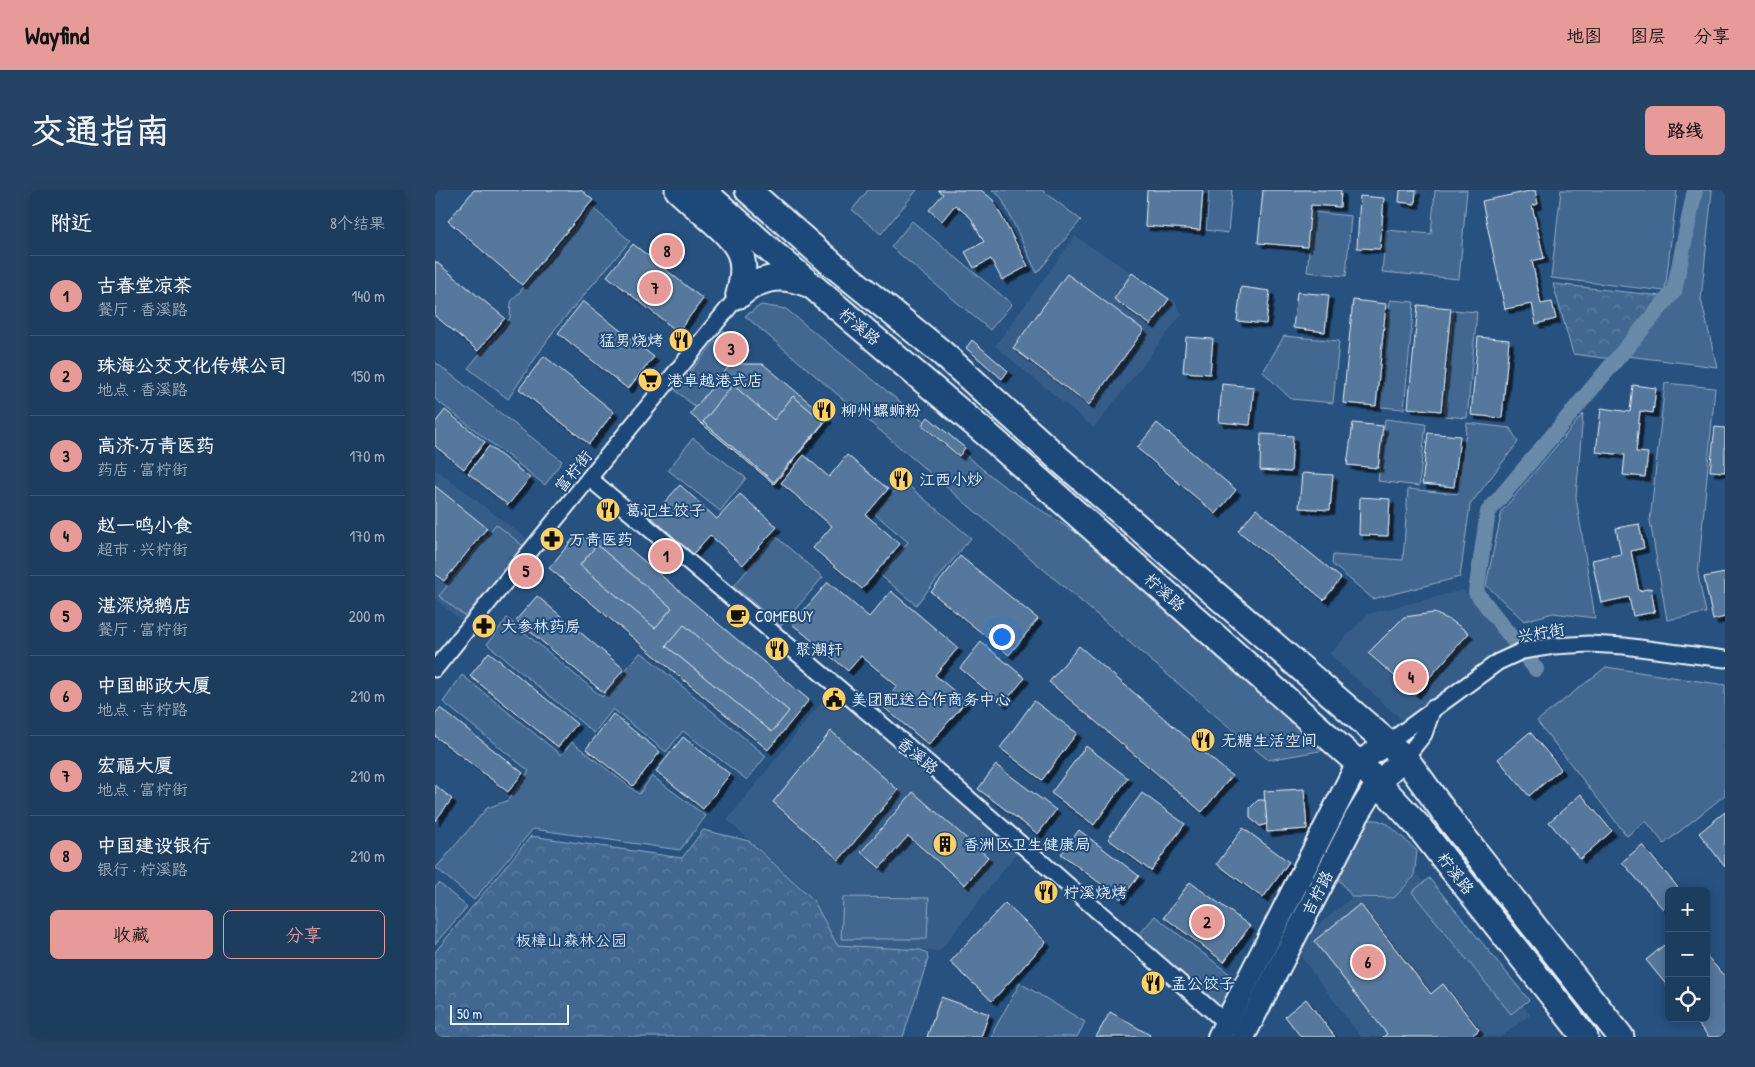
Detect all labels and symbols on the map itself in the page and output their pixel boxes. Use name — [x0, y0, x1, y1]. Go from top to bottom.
pin: 8 — [651, 232, 683, 270]
pin: 7 — [639, 269, 671, 307]
street label: 柠溪路 — [835, 302, 885, 350]
restaurant icon: 猛男烧烤 — [668, 327, 694, 353]
place label: 猛男烧烤 — [599, 329, 663, 351]
pin: 3 — [715, 330, 747, 368]
supermarket icon: 港卓越港式店 — [637, 367, 663, 393]
place label: 港卓越港式店 — [667, 369, 763, 391]
restaurant icon: 柳州螺蛳粉 — [811, 397, 837, 423]
place label: 柳州螺蛳粉 — [841, 399, 921, 421]
street label: 富柠街 — [549, 445, 597, 497]
restaurant icon: 江西小炒 — [888, 466, 914, 492]
place label: 江西小炒 — [919, 468, 983, 490]
restaurant icon: 葛记生饺子 — [595, 497, 621, 523]
place label: 葛记生饺子 — [625, 499, 705, 521]
pharmacy icon: 万青医药 — [539, 526, 565, 552]
place label: 万青医药 — [569, 528, 633, 550]
pin: 1 — [650, 537, 682, 575]
pin: 5 — [510, 552, 542, 590]
street label: 柠溪路 — [1140, 568, 1190, 616]
cafe icon: COMEBUY — [725, 603, 751, 629]
place label: COMEBUY — [755, 605, 813, 627]
pharmacy icon: 大参林药房 — [471, 613, 497, 639]
place label: 大参林药房 — [501, 615, 581, 637]
street label: 兴柠街 — [1516, 617, 1566, 647]
your location — [989, 624, 1015, 650]
restaurant icon: 聚潮轩 — [764, 636, 790, 662]
place label: 聚潮轩 — [795, 638, 843, 660]
pin: 4 — [1395, 658, 1427, 696]
public building icon: 美团配送合作商务中心 — [821, 686, 847, 712]
place label: 美团配送合作商务中心 — [851, 688, 1011, 710]
restaurant icon: 无糖生活空间 — [1190, 727, 1216, 753]
place label: 无糖生活空间 — [1221, 729, 1317, 751]
street label: 香溪路 — [893, 731, 943, 779]
building icon: 香洲区卫生健康局 — [932, 831, 958, 857]
place label: 香洲区卫生健康局 — [963, 833, 1091, 855]
street label: 柠溪路 — [1433, 847, 1479, 899]
street label: 吉柠路 — [1296, 867, 1338, 919]
restaurant icon: 柠溪烧烤 — [1033, 879, 1059, 905]
place label: 柠溪烧烤 — [1063, 881, 1127, 903]
pin: 2 — [1191, 903, 1223, 941]
park label: 板樟山森林公园 — [515, 929, 627, 951]
pin: 6 — [1352, 943, 1384, 981]
restaurant icon: 孟公饺子 — [1140, 970, 1166, 996]
place label: 孟公饺子 — [1171, 972, 1235, 994]
scale bar — [450, 1002, 569, 1025]

